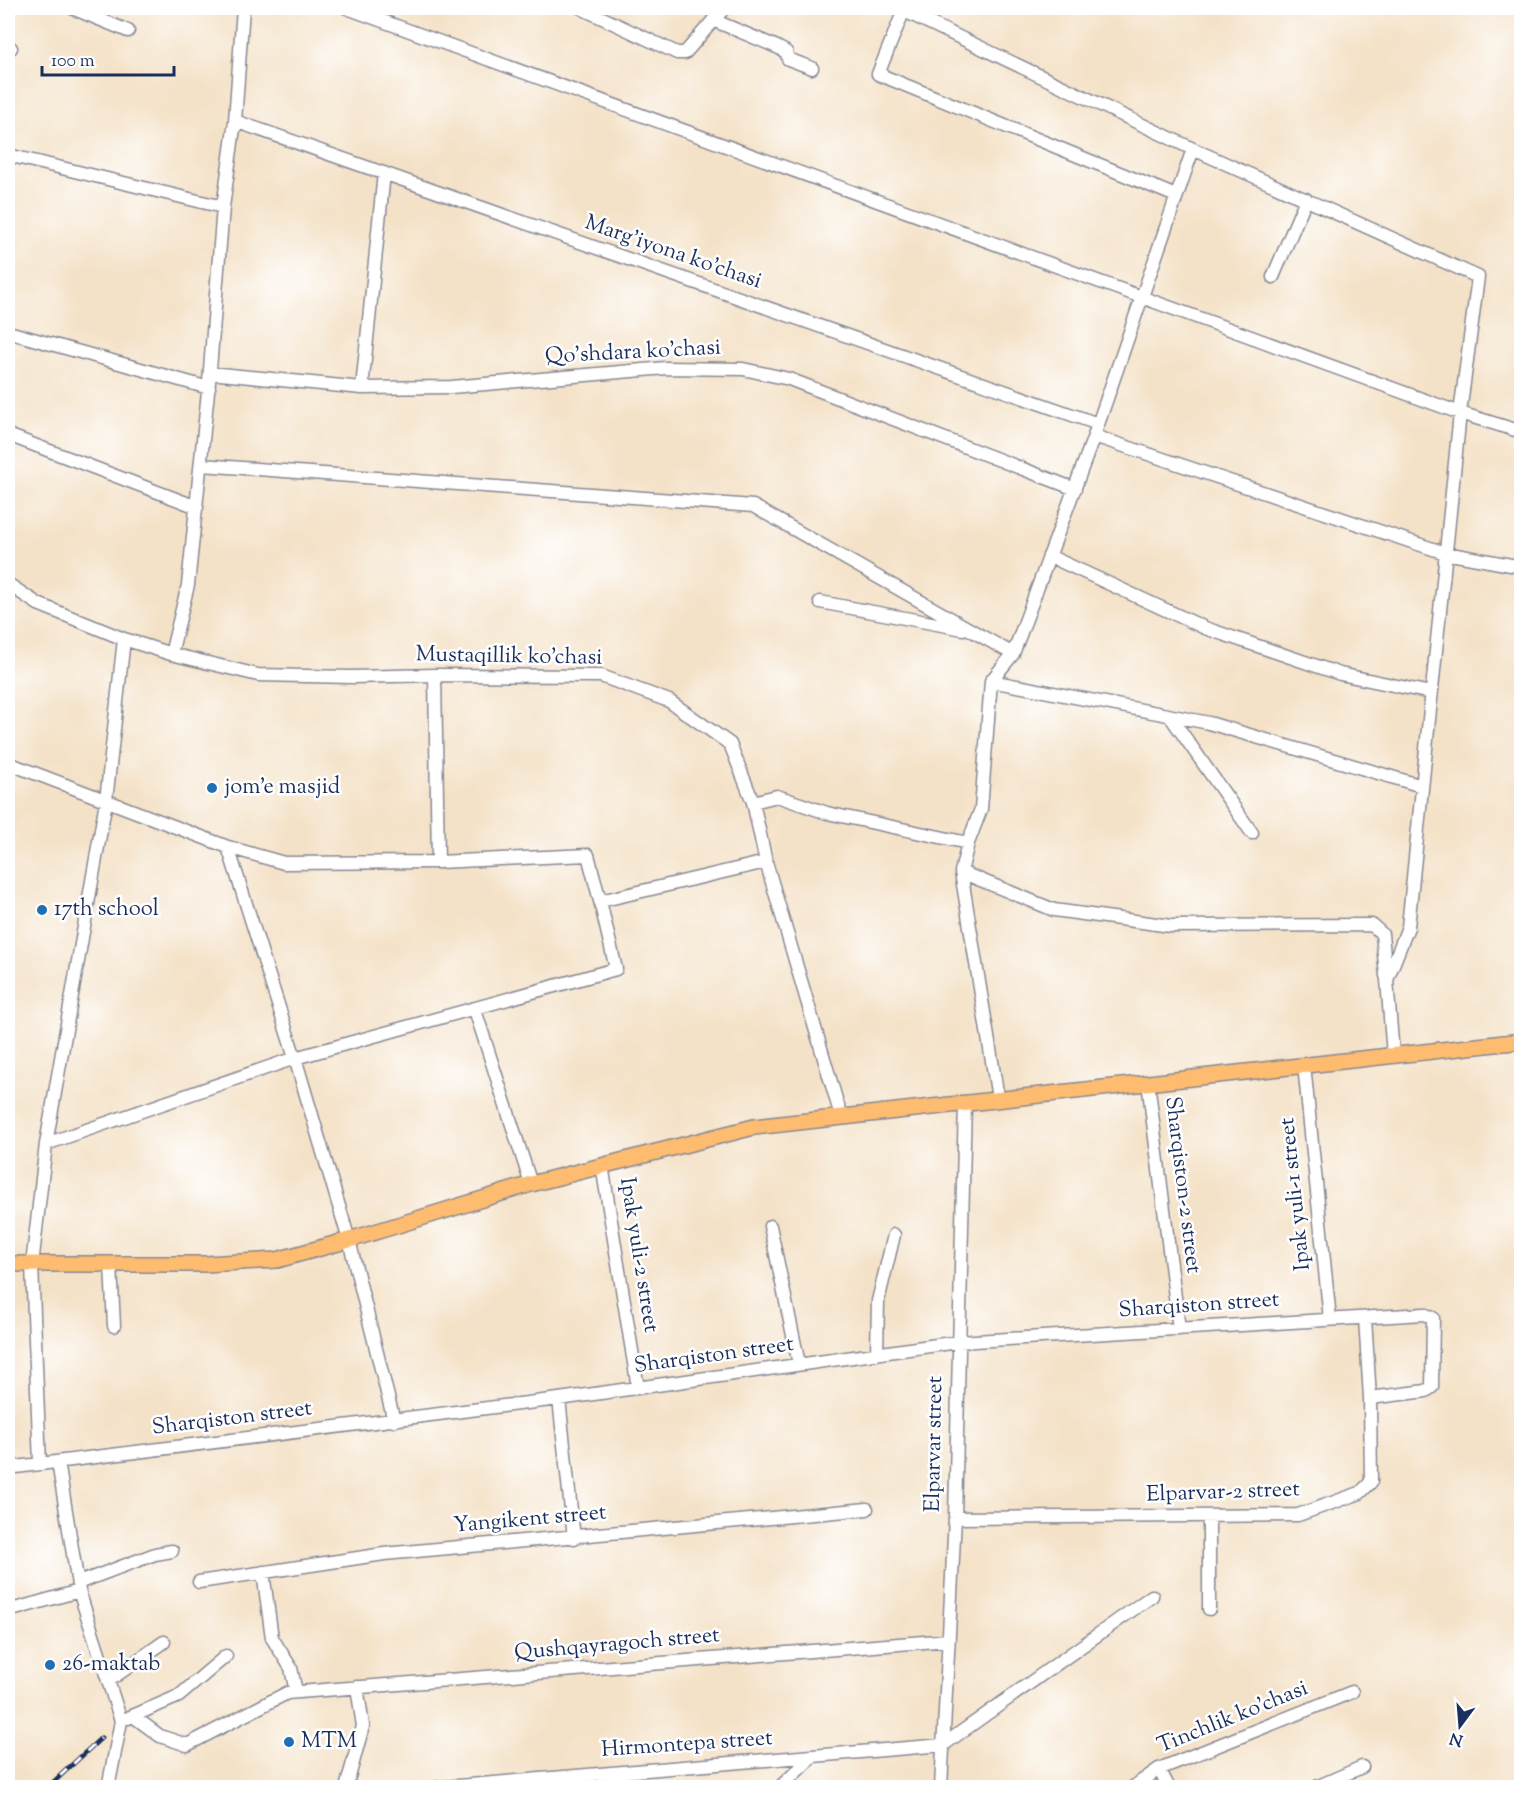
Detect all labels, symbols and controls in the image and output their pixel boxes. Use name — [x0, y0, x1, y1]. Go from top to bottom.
scale bar — [42, 39, 174, 77]
text: 100 m — [51, 49, 95, 75]
street label: Marg'iyona ko'chasi — [580, 208, 766, 298]
street label: Qo'shdara ko'chasi — [544, 332, 722, 374]
street label: Mustaqillik ko'chasi — [415, 639, 603, 675]
place label: jom'e masjid — [224, 772, 340, 804]
marker: jom'e masjid — [205, 781, 219, 795]
place label: 17th school — [54, 894, 159, 926]
marker: 17th school — [35, 903, 49, 917]
street label: Sharqiston-2 street — [1155, 1095, 1209, 1276]
street label: Ipak yuli-1 street — [1272, 1115, 1320, 1272]
street label: Ipak yuli-2 street — [610, 1175, 666, 1335]
street label: Sharqiston street — [1118, 1284, 1281, 1328]
street label: Sharqiston street — [632, 1329, 796, 1383]
street label: Elparvar street — [918, 1375, 952, 1512]
street label: Sharqiston street — [150, 1393, 314, 1445]
street label: Elparvar-2 street — [1146, 1474, 1301, 1512]
street label: Yangikent street — [452, 1497, 608, 1543]
street label: Qushqayragoch street — [513, 1620, 722, 1670]
place label: 26-maktab — [62, 1649, 160, 1681]
marker: 26-maktab — [43, 1658, 57, 1672]
street label: Tinchlik ko'chasi — [1153, 1673, 1313, 1763]
north arrow — [1430, 1696, 1490, 1756]
street label: Hirmontepa street — [600, 1723, 774, 1767]
text: N — [1447, 1725, 1466, 1751]
place label: MTM — [301, 1726, 357, 1758]
marker: MTM — [282, 1735, 296, 1749]

